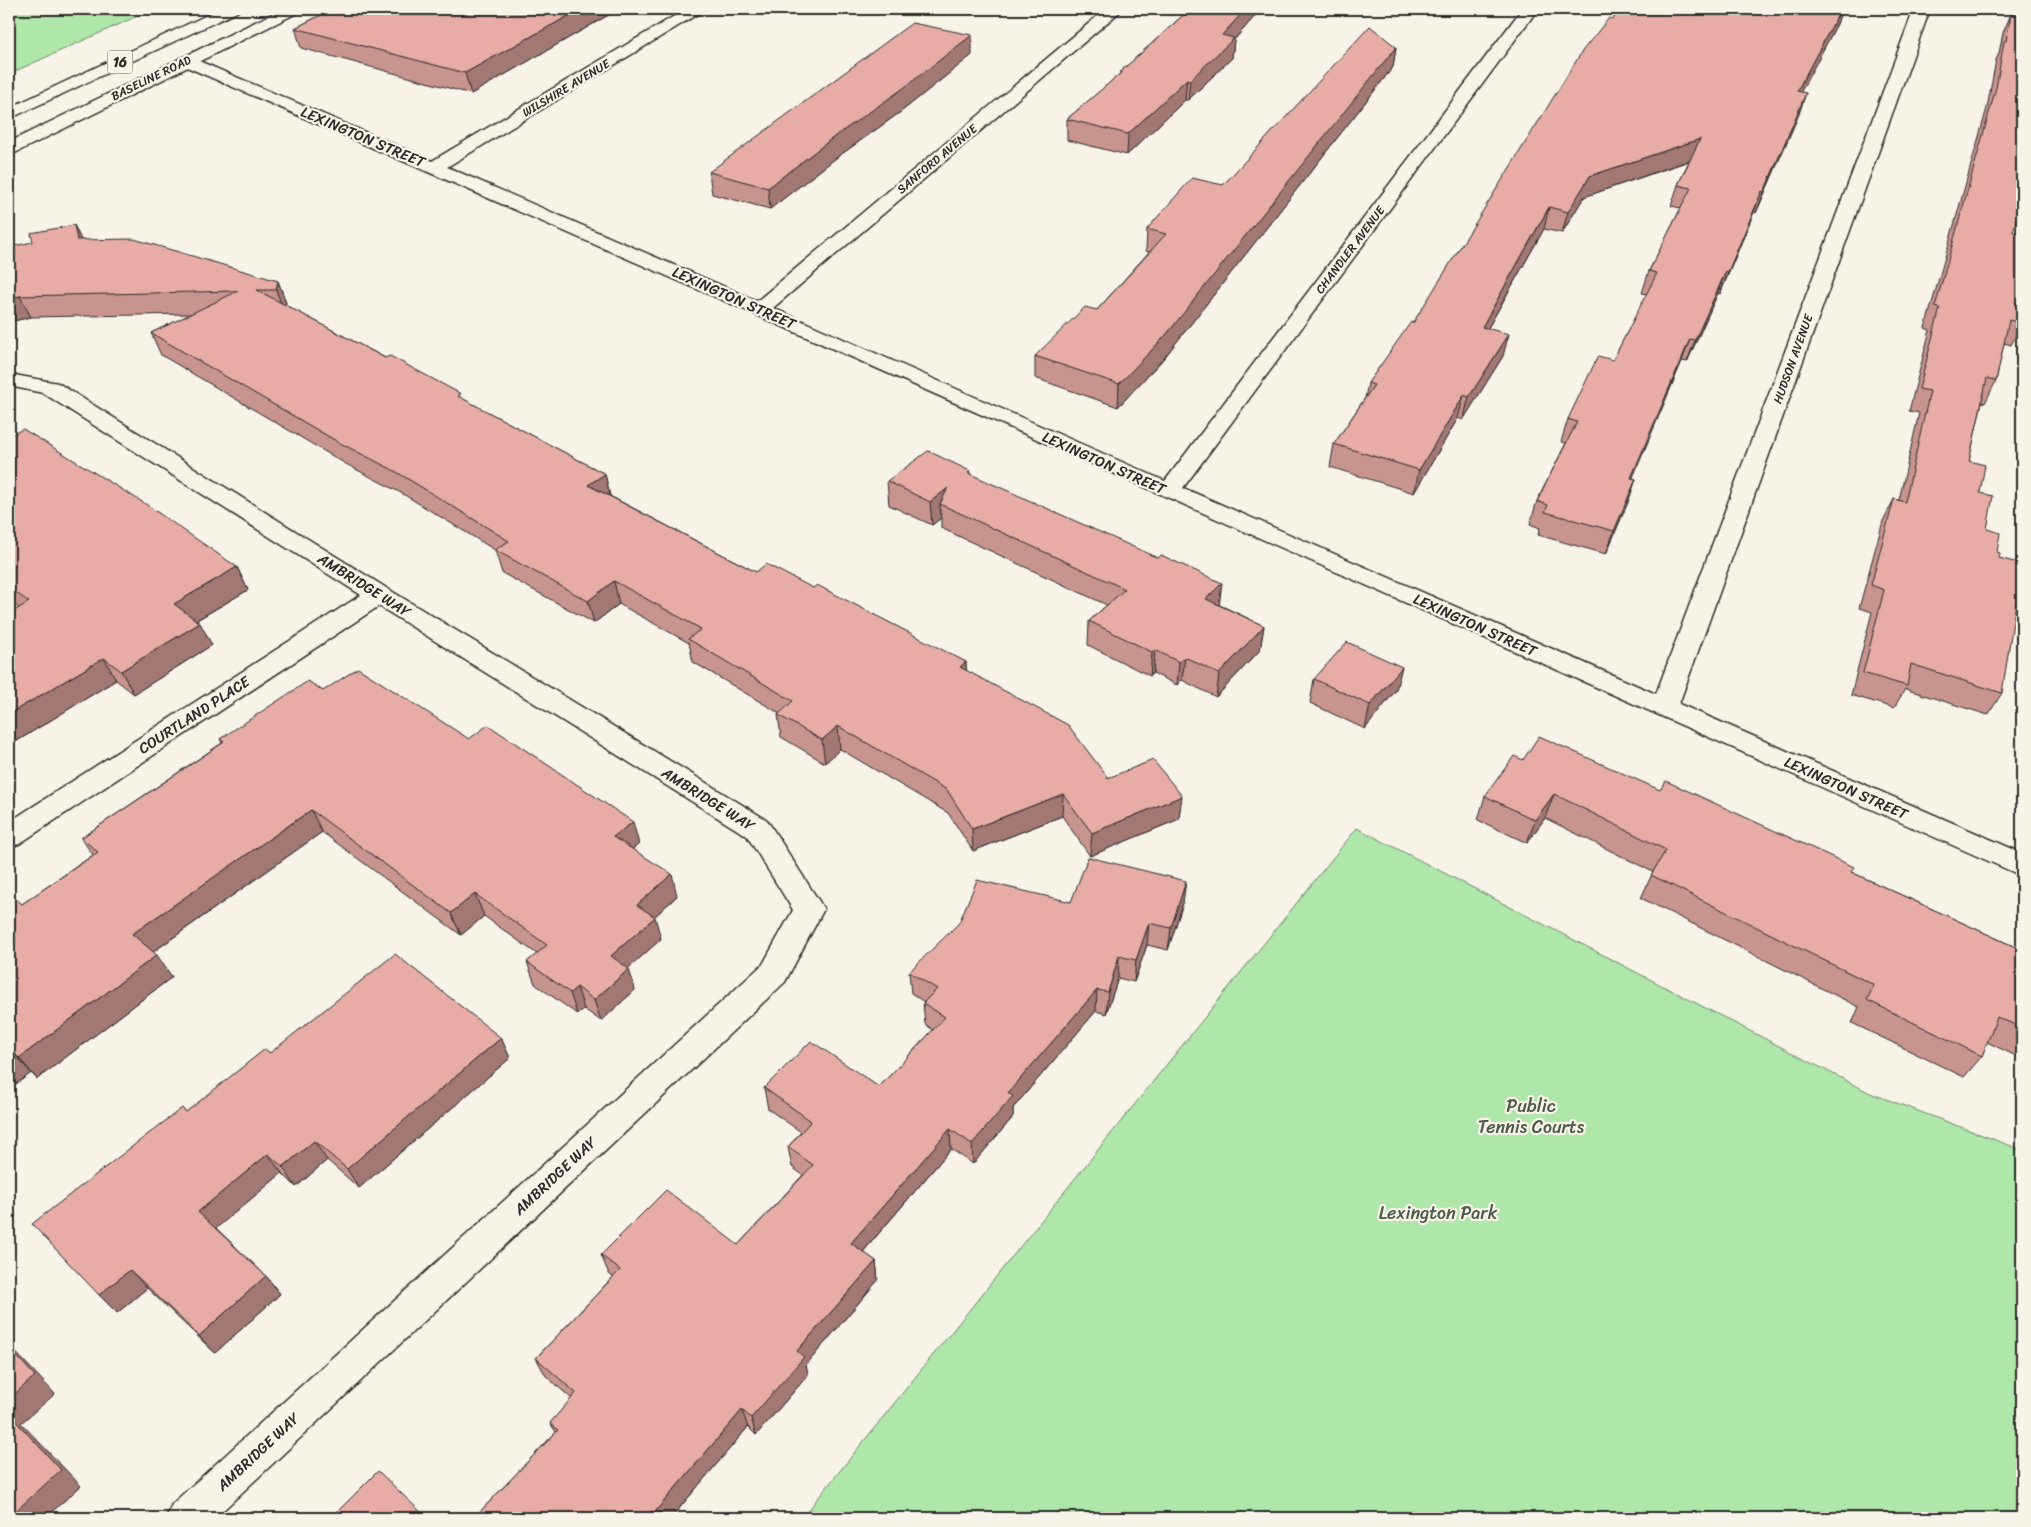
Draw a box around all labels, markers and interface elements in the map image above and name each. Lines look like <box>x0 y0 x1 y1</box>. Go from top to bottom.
street label: BASELINE ROAD <box>107 49 195 107</box>
road number: 16 <box>108 51 132 74</box>
street label: WILSHIRE AVENUE <box>518 52 615 123</box>
street label: LEXINGTON STREET <box>297 99 431 176</box>
street label: SANFORD AVENUE <box>892 118 983 200</box>
street label: CHANDLER AVENUE <box>1309 200 1391 299</box>
street label: LEXINGTON STREET <box>668 259 802 338</box>
street label: HUDSON AVENUE <box>1767 310 1820 407</box>
street label: LEXINGTON STREET <box>1038 424 1172 503</box>
street label: AMBRIDGE WAY <box>311 545 417 625</box>
street label: LEXINGTON STREET <box>1409 586 1543 665</box>
street label: COURTLAND PLACE <box>133 668 256 761</box>
street label: LEXINGTON STREET <box>1780 749 1914 828</box>
street label: AMBRIDGE WAY <box>655 759 761 839</box>
park label: Public Tennis Courts <box>1478 1090 1585 1143</box>
street label: AMBRIDGE WAY <box>507 1129 604 1222</box>
park label: Lexington Park <box>1379 1197 1498 1229</box>
street label: AMBRIDGE WAY <box>210 1405 307 1498</box>

